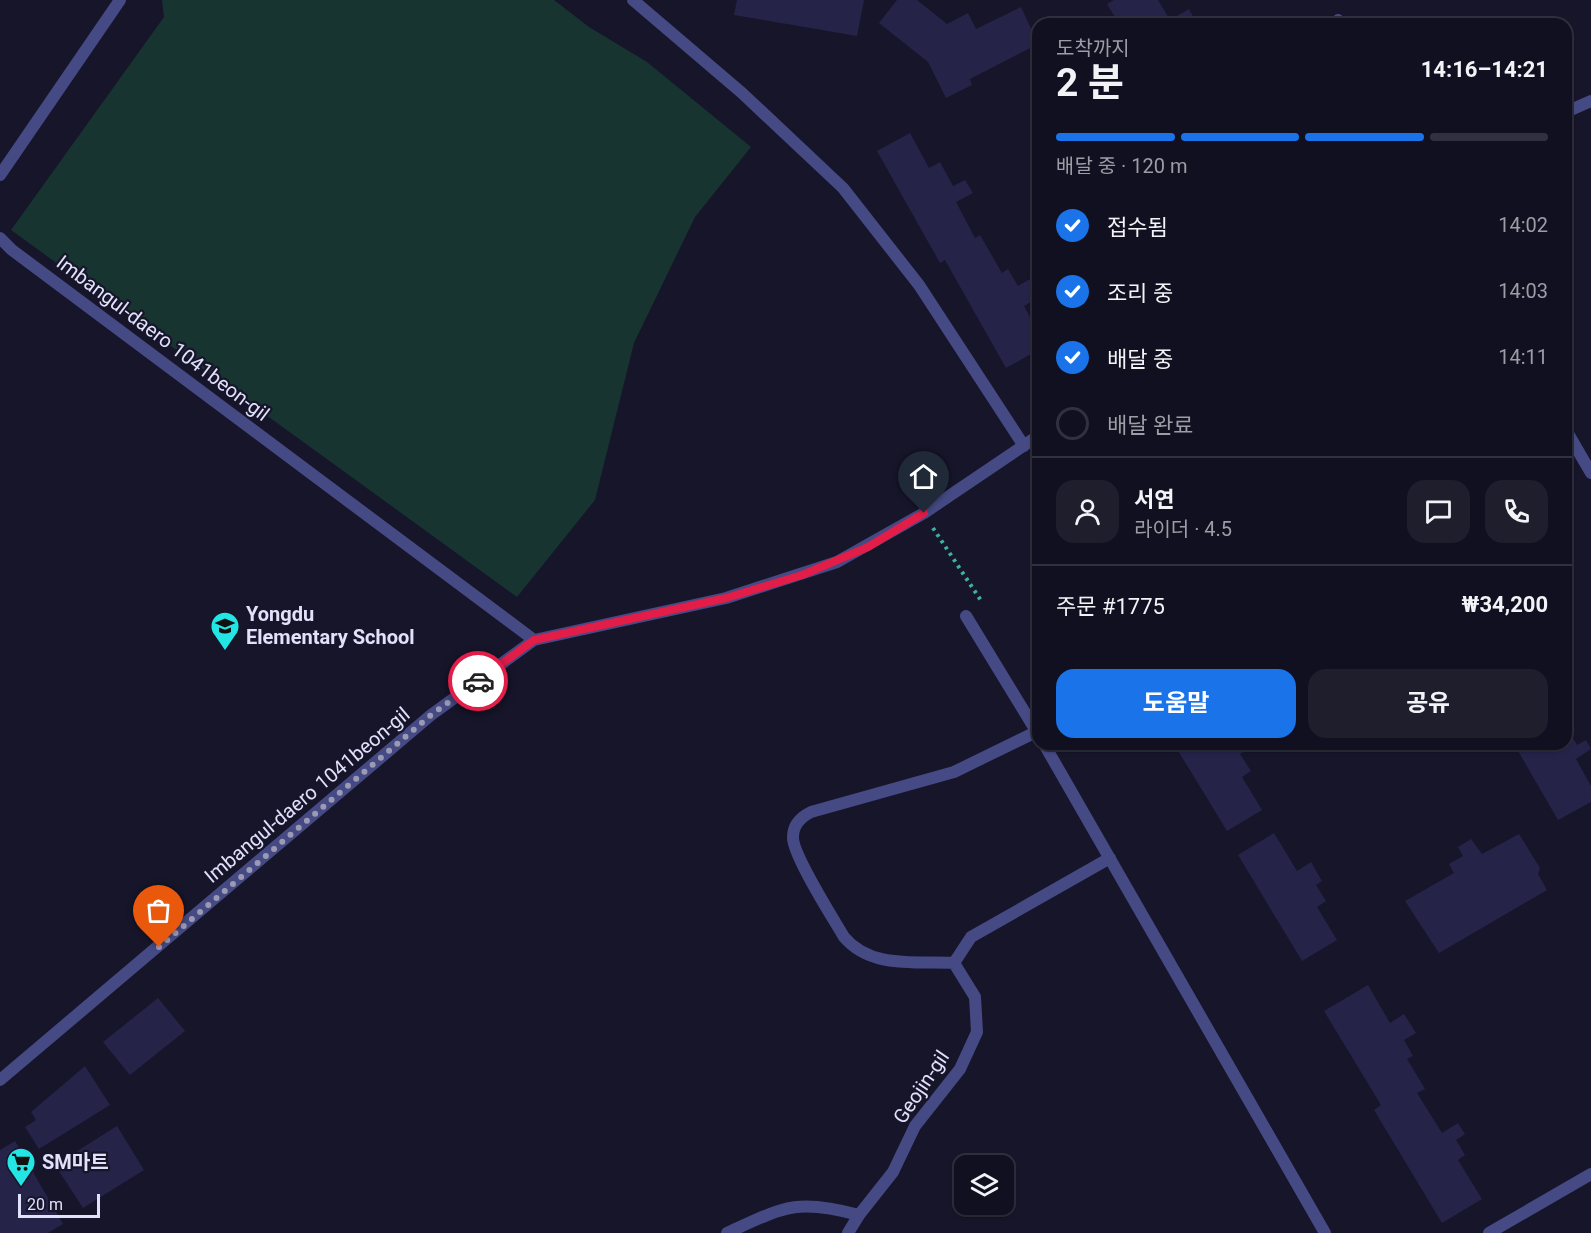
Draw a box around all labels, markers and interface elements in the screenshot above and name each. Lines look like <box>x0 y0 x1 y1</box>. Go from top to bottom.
text: 도착까지 <box>1056 36 1130 60</box>
text: 14:16–14:21 <box>1421 57 1548 82</box>
text: 2 분 <box>1056 60 1124 106</box>
text: 배달 중 · 120 m <box>1056 154 1188 178</box>
icon: check <box>1056 209 1089 242</box>
text: 14:02 <box>1498 213 1548 237</box>
text: 접수됨 <box>1107 215 1168 240</box>
street label: Imbangul-daero 1041beon-gil <box>52 250 274 426</box>
icon: check <box>1056 275 1089 308</box>
text: 14:03 <box>1498 279 1548 303</box>
text: 조리 중 <box>1107 281 1173 306</box>
icon: check <box>1056 341 1089 374</box>
text: 14:11 <box>1498 345 1548 369</box>
text: 배달 중 <box>1107 347 1173 372</box>
text: 배달 완료 <box>1107 413 1193 438</box>
pin <box>898 451 949 513</box>
icon: home <box>907 460 940 493</box>
button: person <box>1056 480 1119 543</box>
button: chat <box>1407 480 1470 543</box>
button: phone <box>1485 480 1548 543</box>
text: 서연 <box>1134 487 1174 512</box>
text: 라이더 · 4.5 <box>1134 517 1232 541</box>
text: ₩34,200 <box>1462 592 1548 617</box>
text: 주문 #1775 <box>1056 594 1165 619</box>
place label: Yongdu Elementary School <box>246 602 415 649</box>
school or university icon: Yongdu Elementary School <box>209 610 241 652</box>
courier <box>448 651 508 711</box>
icon: car <box>462 665 495 698</box>
button: 도움말 <box>1056 669 1296 738</box>
button: 공유 <box>1308 669 1548 738</box>
street label: Imbangul-daero 1041beon-gil <box>200 702 414 888</box>
pin <box>133 885 184 947</box>
icon: bag <box>142 894 175 927</box>
street label: Geojin-gil <box>888 1046 954 1128</box>
supermarket icon: SM마트 <box>5 1146 37 1188</box>
place label: SM마트 <box>42 1150 109 1174</box>
map controls <box>954 1155 1014 1215</box>
button: layers <box>954 1155 1014 1215</box>
scale bar <box>18 1191 100 1218</box>
text: 20 m <box>27 1195 63 1214</box>

